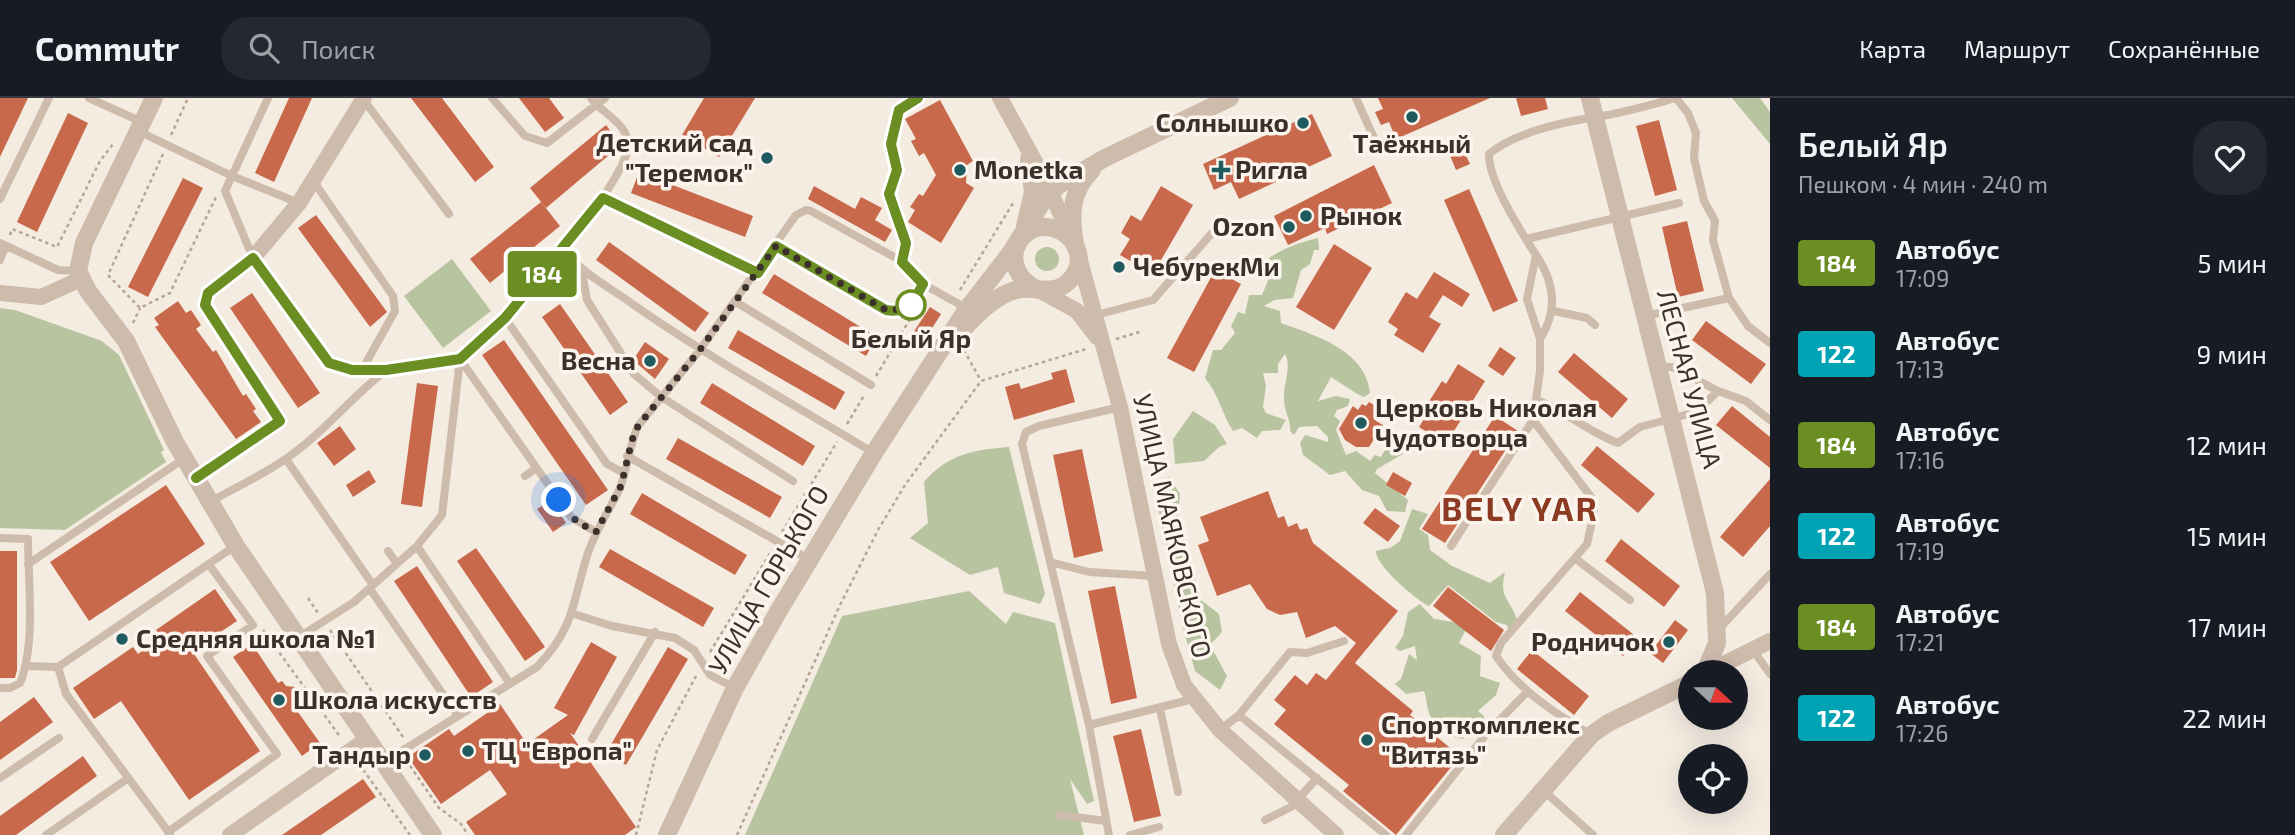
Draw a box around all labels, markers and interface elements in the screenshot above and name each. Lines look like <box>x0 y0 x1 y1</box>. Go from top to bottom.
search box <box>221 17 711 80</box>
text: Commutr <box>35 28 179 68</box>
icon: search <box>245 29 283 67</box>
text: Поиск <box>301 33 375 64</box>
text: Карта <box>1859 34 1926 63</box>
text: Маршрут <box>1964 34 2070 63</box>
text: Сохранённые <box>2108 34 2260 63</box>
place label: Солнышко <box>1155 106 1289 137</box>
marker: Таёжный <box>1404 109 1420 125</box>
marker: Солнышко <box>1295 115 1311 131</box>
button: heart <box>2193 121 2267 195</box>
text: Белый Яр <box>1798 124 1948 164</box>
place label: Детский сад "Теремок" <box>596 126 753 187</box>
place label: Таёжный <box>1353 127 1471 158</box>
marker: Детский сад "Теремок" <box>759 150 775 166</box>
place label: Monetka <box>974 153 1083 184</box>
place label: Ригла <box>1235 153 1308 184</box>
marker: Monetka <box>952 162 968 178</box>
marker: Ригла <box>1213 162 1229 178</box>
text: Пешком · 4 мин · 240 m <box>1798 170 2048 198</box>
place label: Рынок <box>1320 199 1403 230</box>
marker: Рынок <box>1298 208 1314 224</box>
place label: Ozon <box>1213 210 1275 241</box>
marker: Ozon <box>1281 219 1297 235</box>
text: Автобус <box>1896 233 1999 264</box>
text: 5 мин <box>2197 247 2267 278</box>
text: 184 <box>1816 248 1857 277</box>
place label: ЧебурекМи <box>1133 250 1280 281</box>
line badge: 184 <box>502 251 582 297</box>
text: 184 <box>522 259 562 288</box>
marker: ЧебурекМи <box>1111 259 1127 275</box>
text: 17:09 <box>1896 264 1949 292</box>
street label: ЛЕСНАЯ УЛИЦА <box>1652 286 1729 471</box>
marker: Белый Яр <box>896 290 926 320</box>
place label: Белый Яр <box>851 322 971 353</box>
text: Автобус <box>1896 324 1999 355</box>
text: 9 мин <box>2196 338 2267 369</box>
text: 122 <box>1817 339 1856 368</box>
place label: Весна <box>561 344 636 375</box>
marker: Весна <box>642 353 658 369</box>
text: 17:13 <box>1896 355 1944 383</box>
street label: УЛИЦА МАЯКОВСКОГО <box>1128 391 1219 661</box>
place label: Церковь Николая Чудотворца <box>1375 391 1597 452</box>
marker: Церковь Николая Чудотворца <box>1353 415 1369 431</box>
text: Автобус <box>1896 415 1999 446</box>
text: 12 мин <box>2186 429 2267 460</box>
text: 184 <box>1816 430 1857 459</box>
text: 17:16 <box>1896 446 1945 474</box>
street label: УЛИЦА ГОРЬКОГО <box>701 479 834 679</box>
your location <box>541 482 576 517</box>
district label: BELY YAR <box>1441 488 1599 528</box>
text: Автобус <box>1896 506 1999 537</box>
text: 15 мин <box>2187 520 2267 551</box>
text: 122 <box>1817 521 1856 550</box>
text: 17:19 <box>1896 537 1945 565</box>
text: Автобус <box>1896 597 1999 628</box>
text: 17 мин <box>2188 611 2267 642</box>
text: 184 <box>1816 612 1857 641</box>
place label: Средняя школа №1 <box>136 622 376 653</box>
place label: Родничок <box>1531 625 1655 656</box>
text: 17:21 <box>1896 628 1944 656</box>
marker: Средняя школа №1 <box>114 631 130 647</box>
marker: Родничок <box>1661 634 1677 650</box>
north arrow <box>1678 660 1748 730</box>
map controls <box>1678 660 1748 814</box>
place label: Школа искусств <box>293 683 497 714</box>
text: Автобус <box>1896 688 1999 719</box>
marker: Школа искусств <box>271 692 287 708</box>
text: 22 мин <box>2182 702 2267 733</box>
text: 122 <box>1817 703 1856 732</box>
place label: Спорткомплекс "Витязь" <box>1381 708 1580 769</box>
text: 17:26 <box>1896 719 1948 747</box>
marker: Спорткомплекс "Витязь" <box>1359 732 1375 748</box>
place label: ТЦ "Европа" <box>482 734 632 765</box>
place label: Тандыр <box>312 738 411 769</box>
marker: ТЦ "Европа" <box>460 743 476 759</box>
button: locate <box>1678 744 1748 814</box>
marker: Тандыр <box>417 747 433 763</box>

